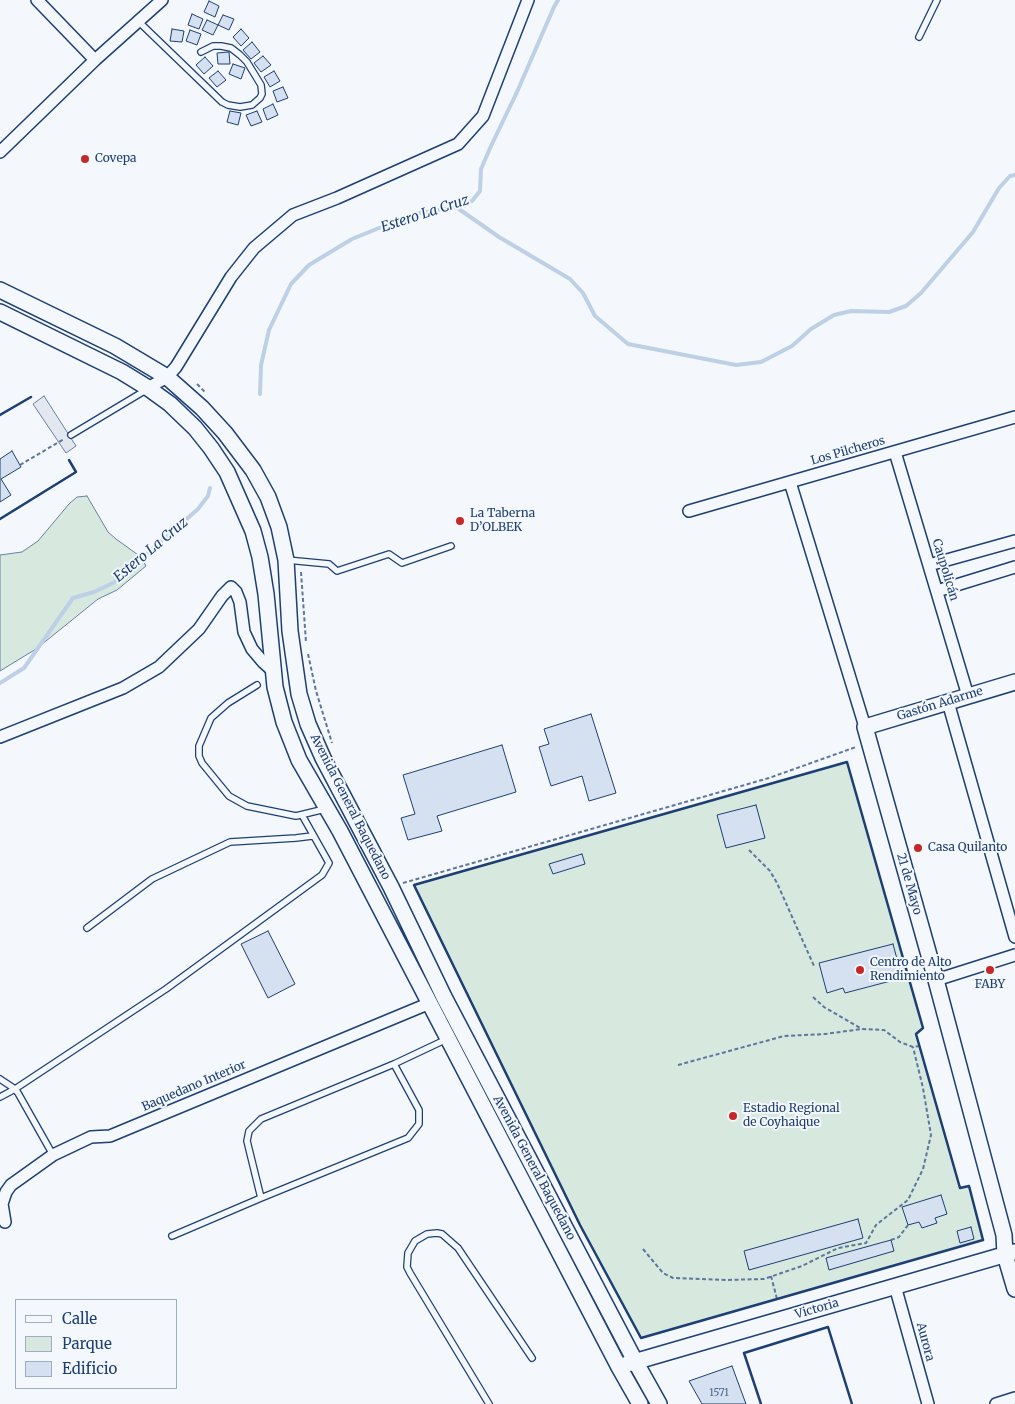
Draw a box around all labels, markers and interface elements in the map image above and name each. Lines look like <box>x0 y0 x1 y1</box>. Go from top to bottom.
place label: Covepa <box>95 152 137 166</box>
marker: Covepa <box>79 153 91 165</box>
water label: Estero La Cruz <box>379 192 471 236</box>
street label: Los Pilcheros <box>809 434 887 468</box>
place label: La Taberna D’OLBEK <box>470 507 535 535</box>
water label: Estero La Cruz <box>110 514 192 586</box>
marker: La Taberna D’OLBEK <box>454 515 466 527</box>
street label: Caupolicán <box>929 537 961 603</box>
street label: Gastón Adarme <box>895 684 985 724</box>
street label: Avenida General Baquedano <box>307 732 393 882</box>
place label: Casa Quilanto <box>928 841 1007 855</box>
marker: Casa Quilanto <box>912 842 924 854</box>
street label: 21 de Mayo <box>893 852 925 916</box>
place label: Centro de Alto Rendimiento <box>870 956 951 984</box>
marker: Centro de Alto Rendimiento <box>854 964 866 976</box>
marker: FABY <box>984 964 996 976</box>
place label: FABY <box>975 978 1005 992</box>
street label: Baquedano Interior <box>140 1058 248 1114</box>
street label: Avenida General Baquedano <box>490 1093 578 1243</box>
place label: Estadio Regional de Coyhaique <box>743 1102 840 1130</box>
marker: Estadio Regional de Coyhaique <box>727 1110 739 1122</box>
street label: Victoria <box>793 1296 841 1322</box>
legend <box>15 1299 178 1389</box>
text: Calle <box>62 1309 97 1328</box>
street label: Aurora <box>913 1321 937 1363</box>
text: Parque <box>62 1334 112 1353</box>
text: Edificio <box>62 1359 117 1378</box>
house number: 1571 <box>709 1387 729 1399</box>

